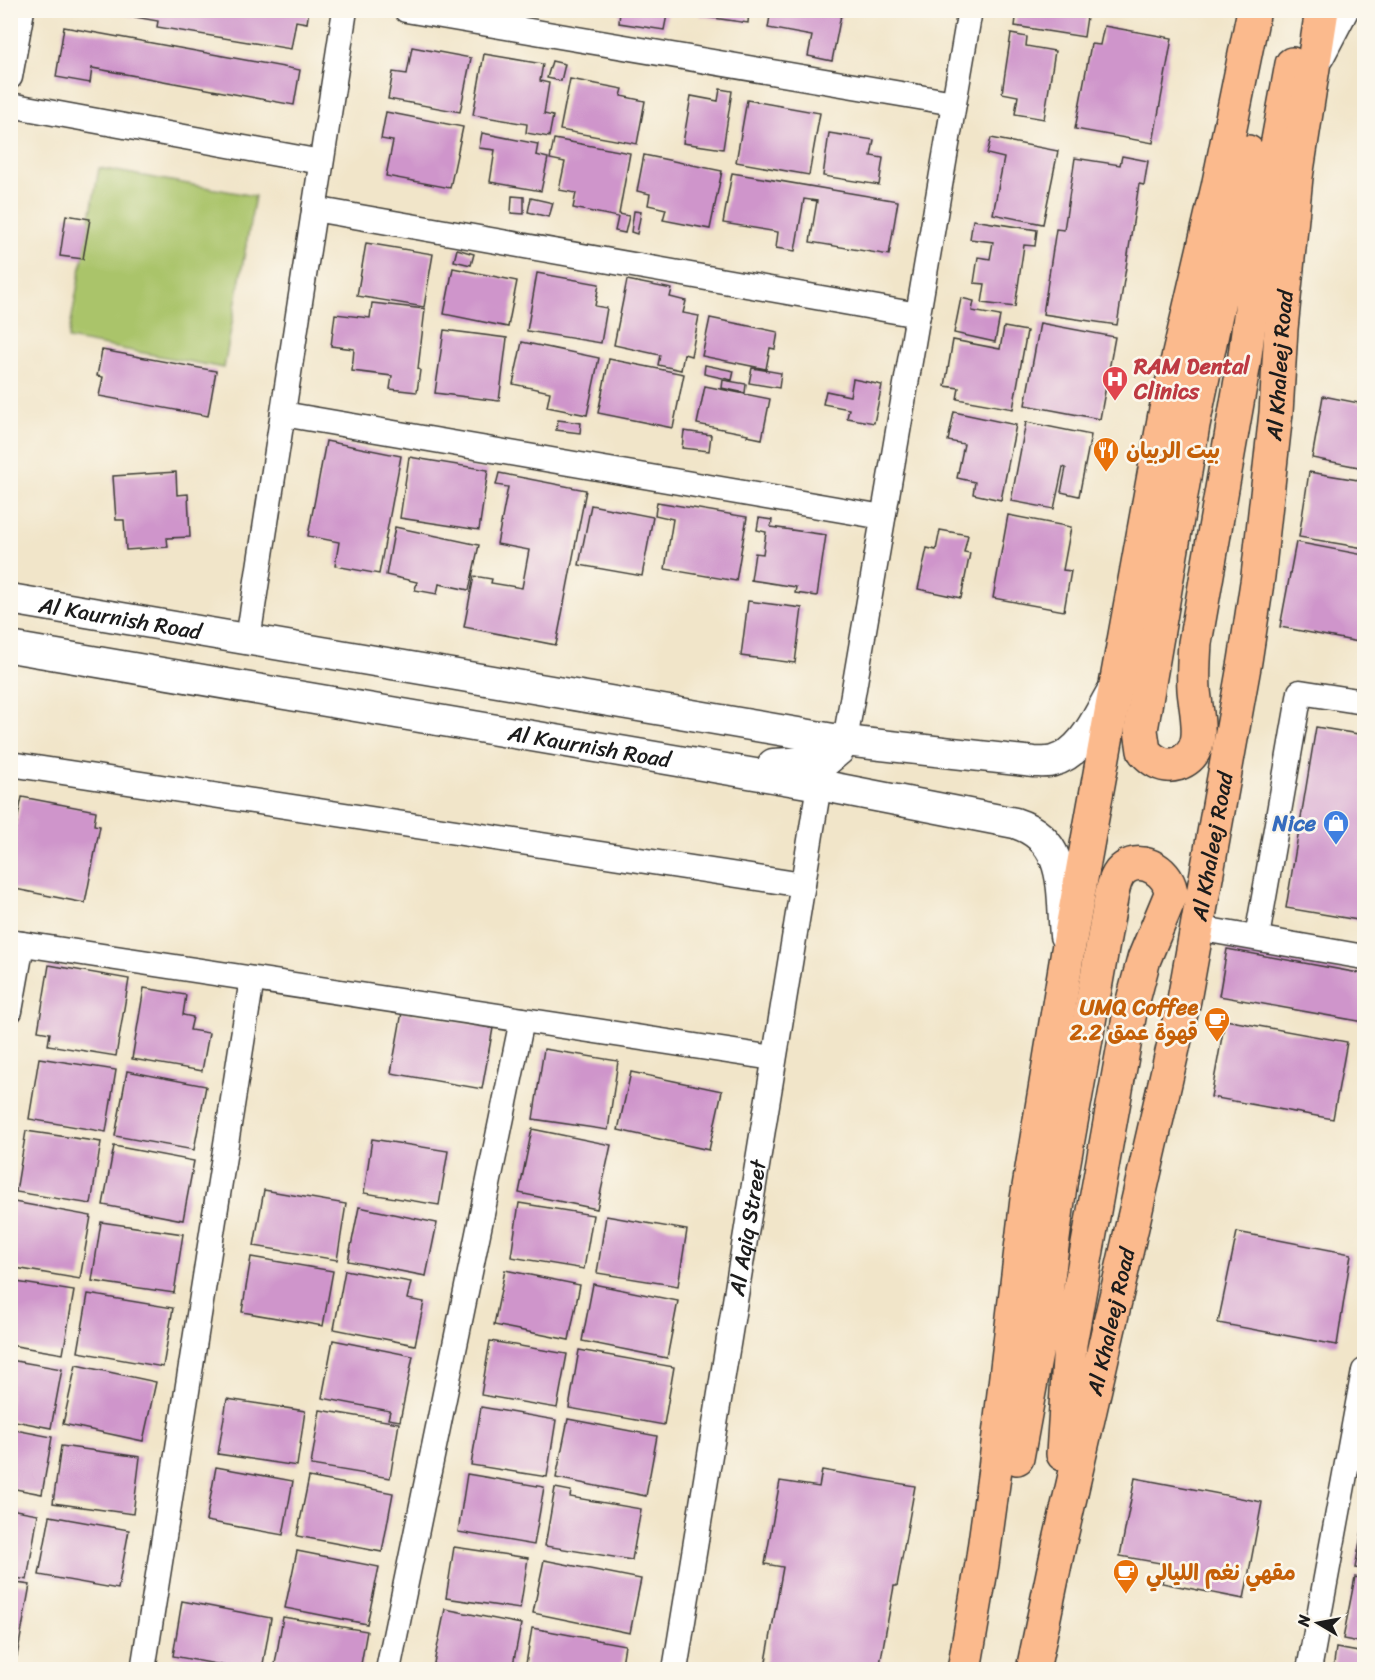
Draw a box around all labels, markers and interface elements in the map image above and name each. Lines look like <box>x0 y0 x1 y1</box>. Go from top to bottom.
street label: Al Khaleej Road <box>1253 287 1304 444</box>
place label: RAM Dental Clinics <box>1133 347 1250 411</box>
hospital icon: RAM Dental Clinics <box>1100 364 1130 402</box>
place label: بيت الربيان <box>1126 431 1220 470</box>
restaurant icon: بيت الربيان <box>1091 435 1121 473</box>
street label: Al Kaurnish Road <box>35 585 206 651</box>
street label: Al Kaurnish Road <box>504 713 675 779</box>
street label: Al Khaleej Road <box>1179 767 1244 925</box>
place label: Nice <box>1271 804 1317 843</box>
shop icon: Nice <box>1321 808 1351 846</box>
place label: UMQ Coffee 2.2 قهوة عمق <box>1069 988 1198 1052</box>
cafe icon: UMQ Coffee 2.2 قهوة عمق <box>1202 1005 1232 1043</box>
street label: Al Aqiq Street <box>717 1156 777 1300</box>
street label: Al Khaleej Road <box>1074 1242 1146 1400</box>
place label: مقهي نغم الليالي <box>1146 1553 1296 1592</box>
cafe icon: مقهي نغم الليالي <box>1111 1557 1141 1595</box>
north arrow <box>1288 1593 1348 1653</box>
text: N <box>1288 1612 1319 1629</box>

